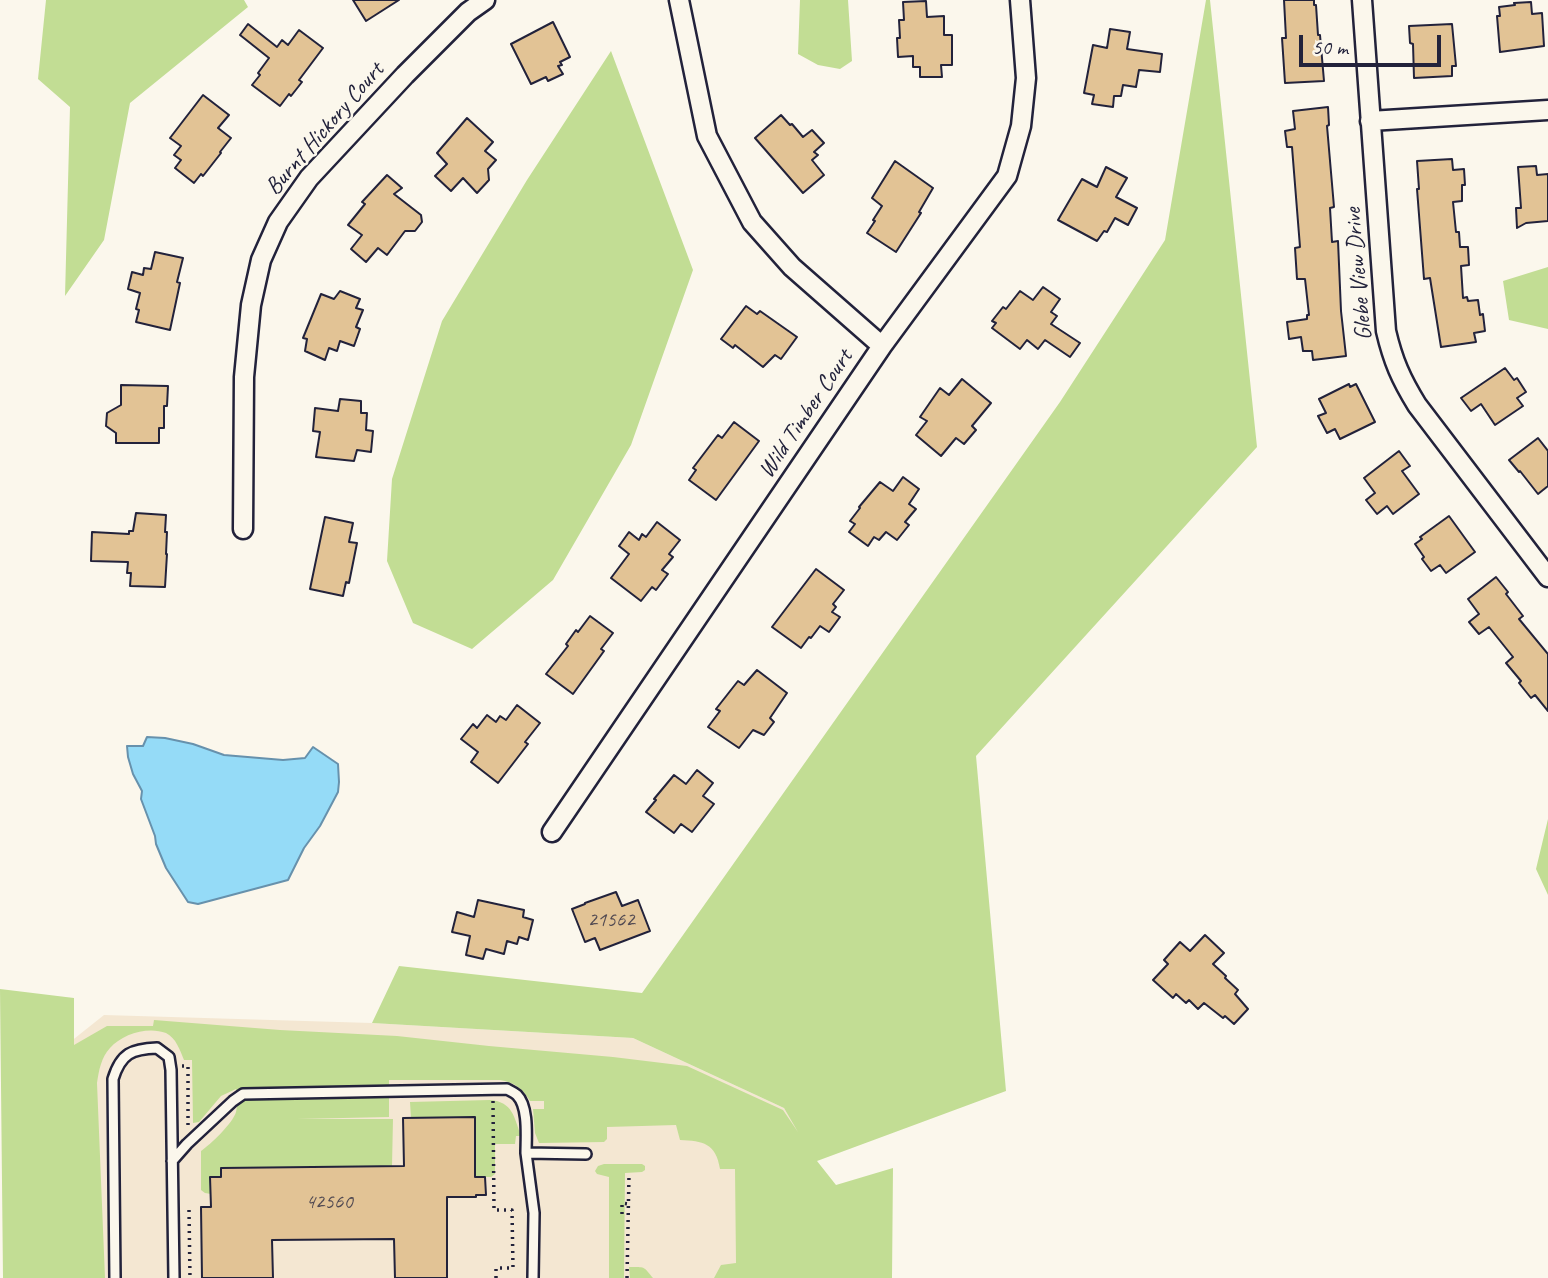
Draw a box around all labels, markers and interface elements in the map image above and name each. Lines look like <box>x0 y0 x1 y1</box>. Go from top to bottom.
scale bar <box>1303 21 1445 65</box>
text: 50 m <box>1312 34 1348 60</box>
street label: Burnt Hickory Court <box>260 57 390 201</box>
street label: Glebe View Drive <box>1339 206 1379 342</box>
street label: Wild Timber Court <box>752 344 860 484</box>
house number: 21562 <box>587 907 635 933</box>
house number: 42560 <box>305 1189 353 1215</box>

